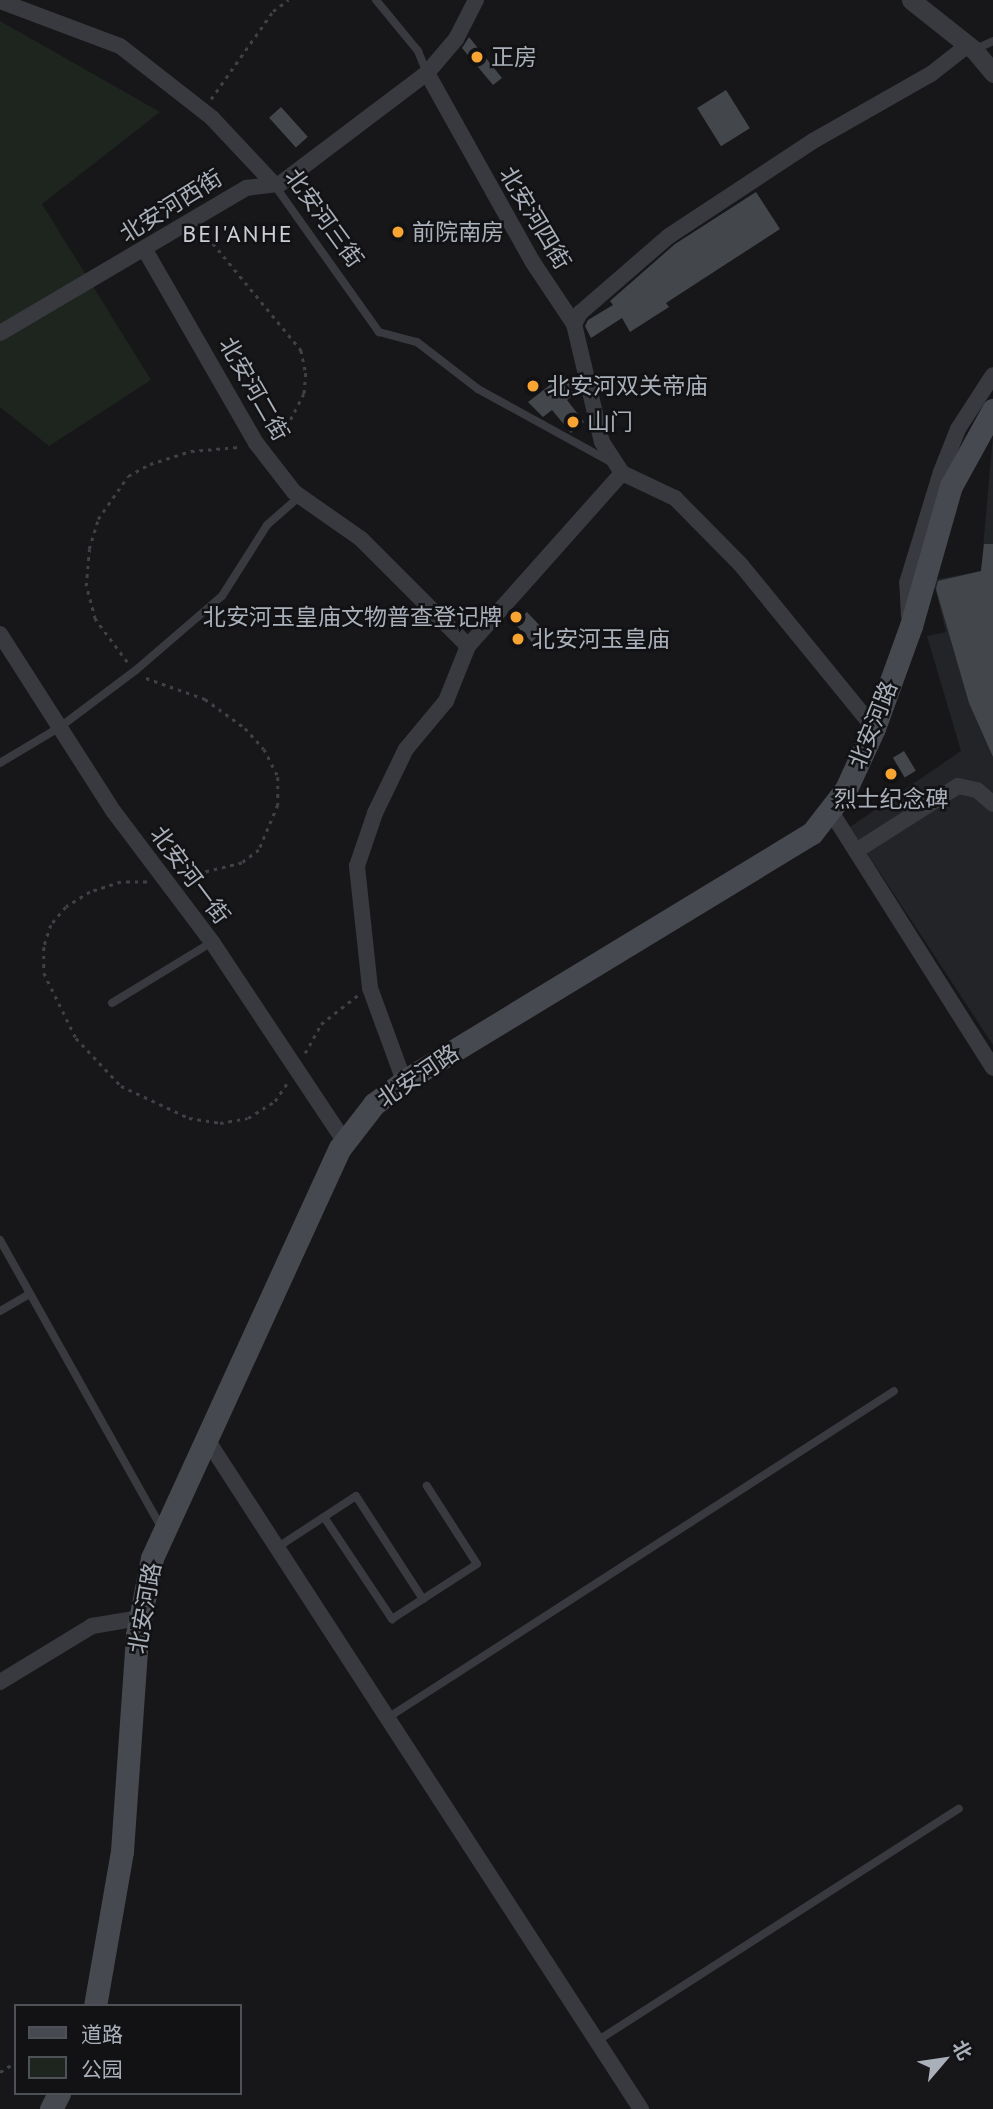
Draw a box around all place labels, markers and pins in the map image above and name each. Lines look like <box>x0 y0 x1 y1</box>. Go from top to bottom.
place label: 正房 <box>491 43 537 71</box>
marker: 正房 <box>469 49 485 65</box>
place label: 前院南房 <box>412 218 504 246</box>
marker: 前院南房 <box>390 224 406 240</box>
place label: 北安河双关帝庙 <box>547 372 708 400</box>
marker: 北安河双关帝庙 <box>525 378 541 394</box>
place label: 山门 <box>587 408 633 436</box>
marker: 山门 <box>565 414 581 430</box>
place label: 北安河玉皇庙文物普查登记牌 <box>203 603 502 631</box>
marker: 北安河玉皇庙文物普查登记牌 <box>508 609 524 625</box>
place label: 北安河玉皇庙 <box>532 625 670 653</box>
marker: 北安河玉皇庙 <box>510 631 526 647</box>
marker: 烈士纪念碑 <box>883 766 899 782</box>
place label: 烈士纪念碑 <box>834 785 948 813</box>

